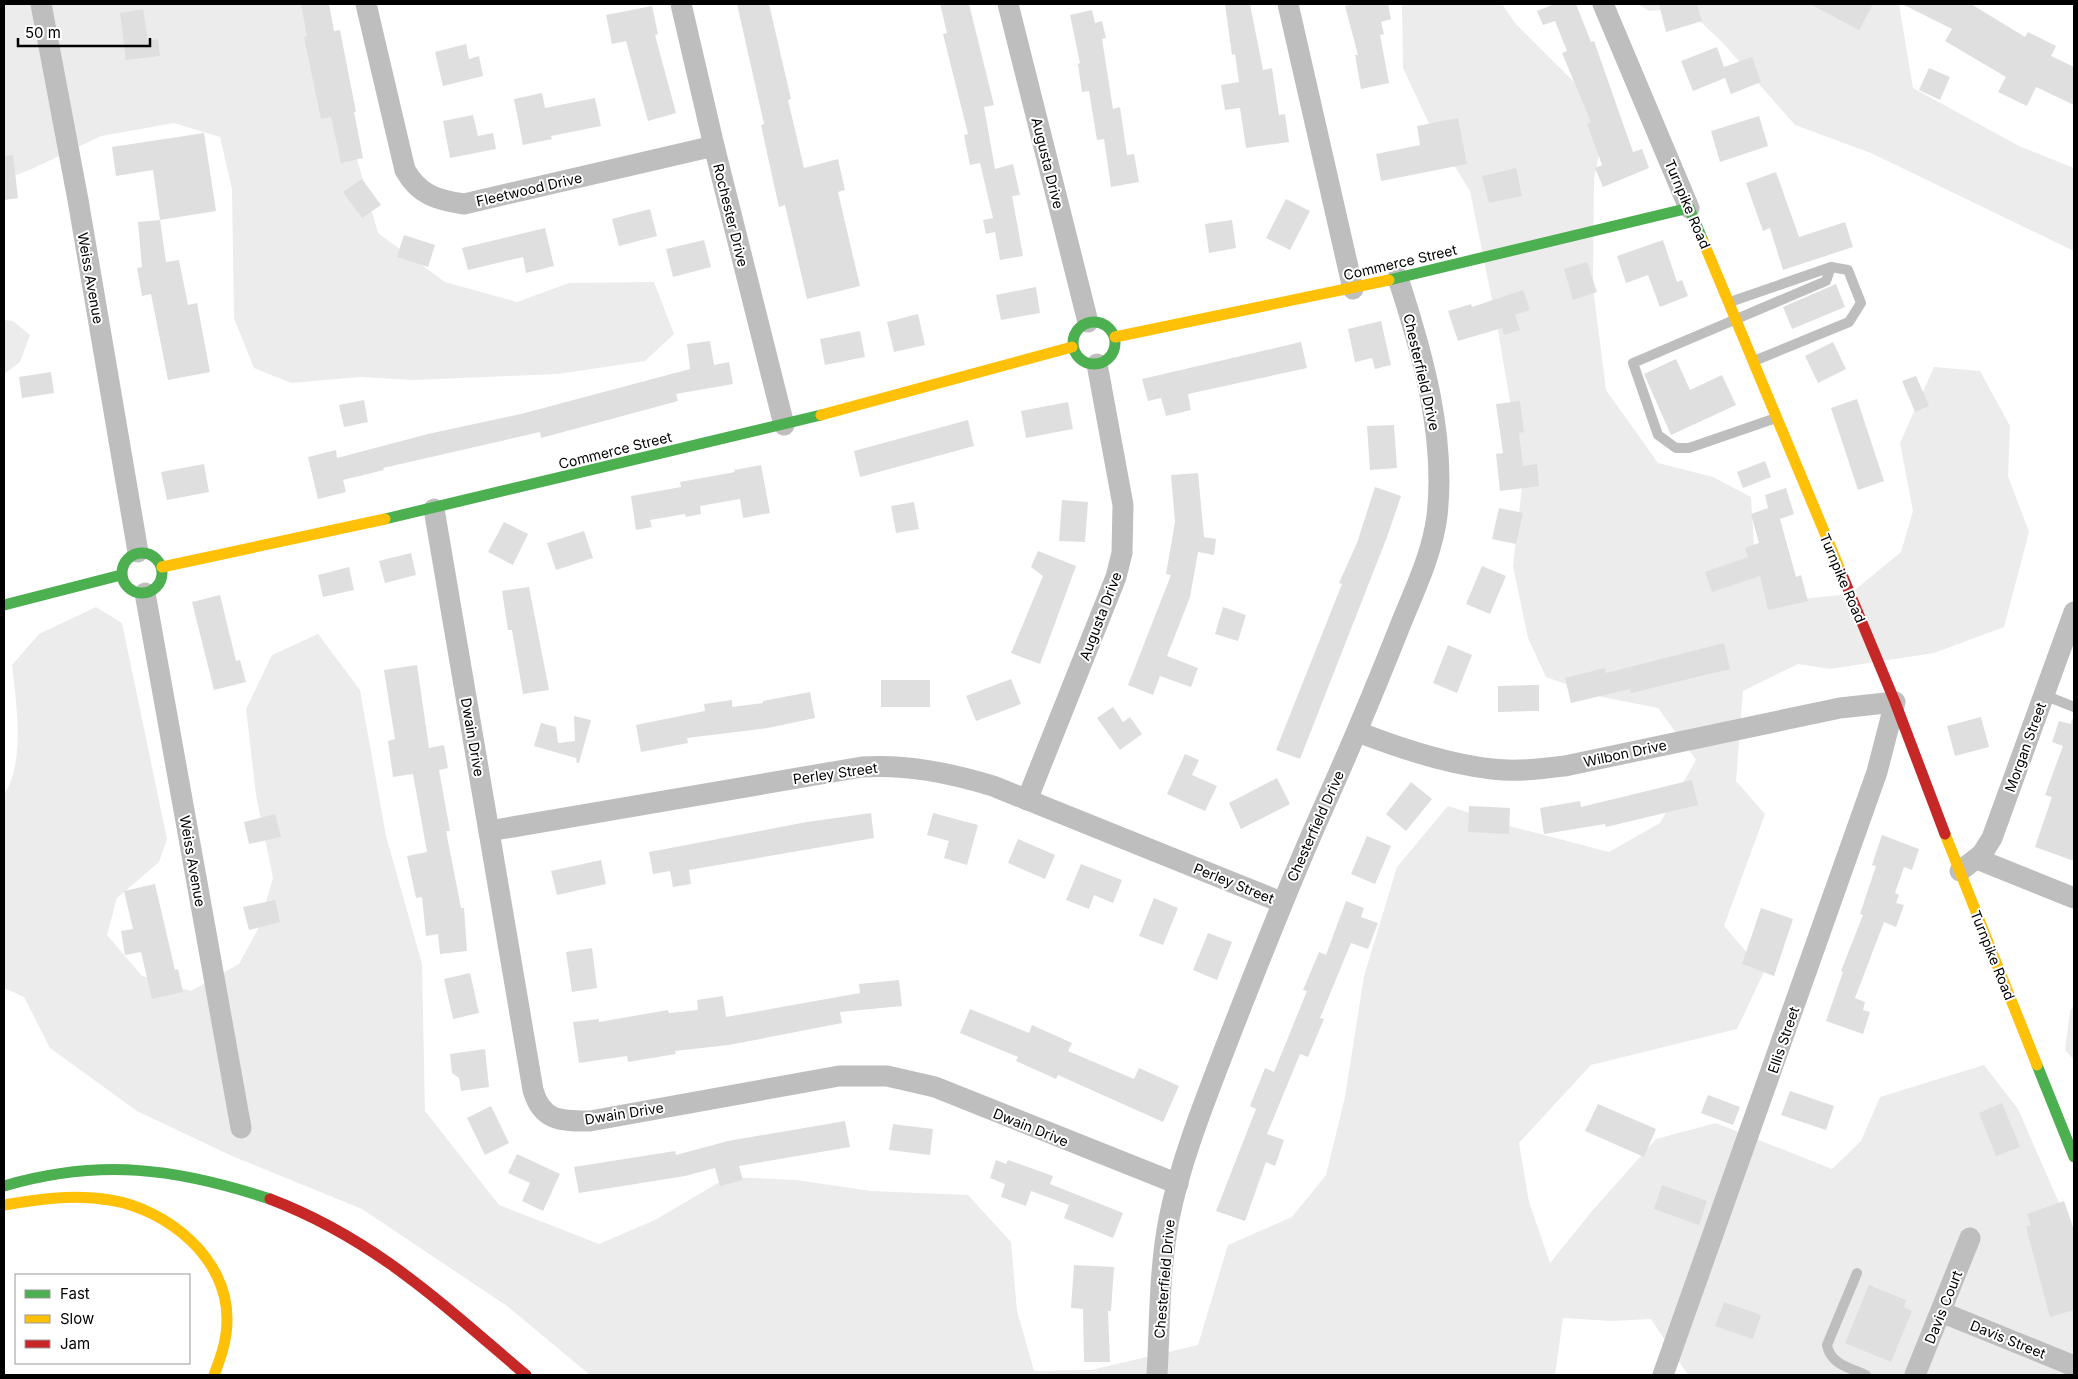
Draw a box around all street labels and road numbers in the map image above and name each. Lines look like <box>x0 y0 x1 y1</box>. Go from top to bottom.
street label: Augusta Drive <box>1028 116 1068 210</box>
street label: Turnpike Road <box>1662 157 1714 251</box>
street label: Rochester Drive <box>710 162 752 268</box>
street label: Fleetwood Drive <box>474 169 584 209</box>
street label: Weiss Avenue <box>75 231 107 325</box>
street label: Commerce Street <box>1342 241 1459 283</box>
street label: Chesterfield Drive <box>1400 312 1444 432</box>
street label: Commerce Street <box>557 428 674 472</box>
street label: Turnpike Road <box>1817 531 1869 625</box>
street label: Augusta Drive <box>1075 569 1125 663</box>
street label: Dwain Drive <box>458 696 488 778</box>
street label: Morgan Street <box>2001 699 2049 794</box>
street label: Wilbon Drive <box>1582 736 1668 770</box>
street label: Perley Street <box>792 759 879 787</box>
street label: Chesterfield Drive <box>1283 768 1347 884</box>
street label: Weiss Avenue <box>177 814 209 908</box>
street label: Perley Street <box>1191 859 1277 907</box>
street label: Turnpike Road <box>1967 908 2019 1002</box>
street label: Ellis Street <box>1764 1004 1802 1076</box>
street label: Dwain Drive <box>583 1098 665 1128</box>
street label: Dwain Drive <box>991 1104 1071 1150</box>
street label: Chesterfield Drive <box>1150 1219 1178 1339</box>
street label: Davis Court <box>1921 1268 1966 1346</box>
street label: Davis Street <box>1968 1316 2049 1362</box>

